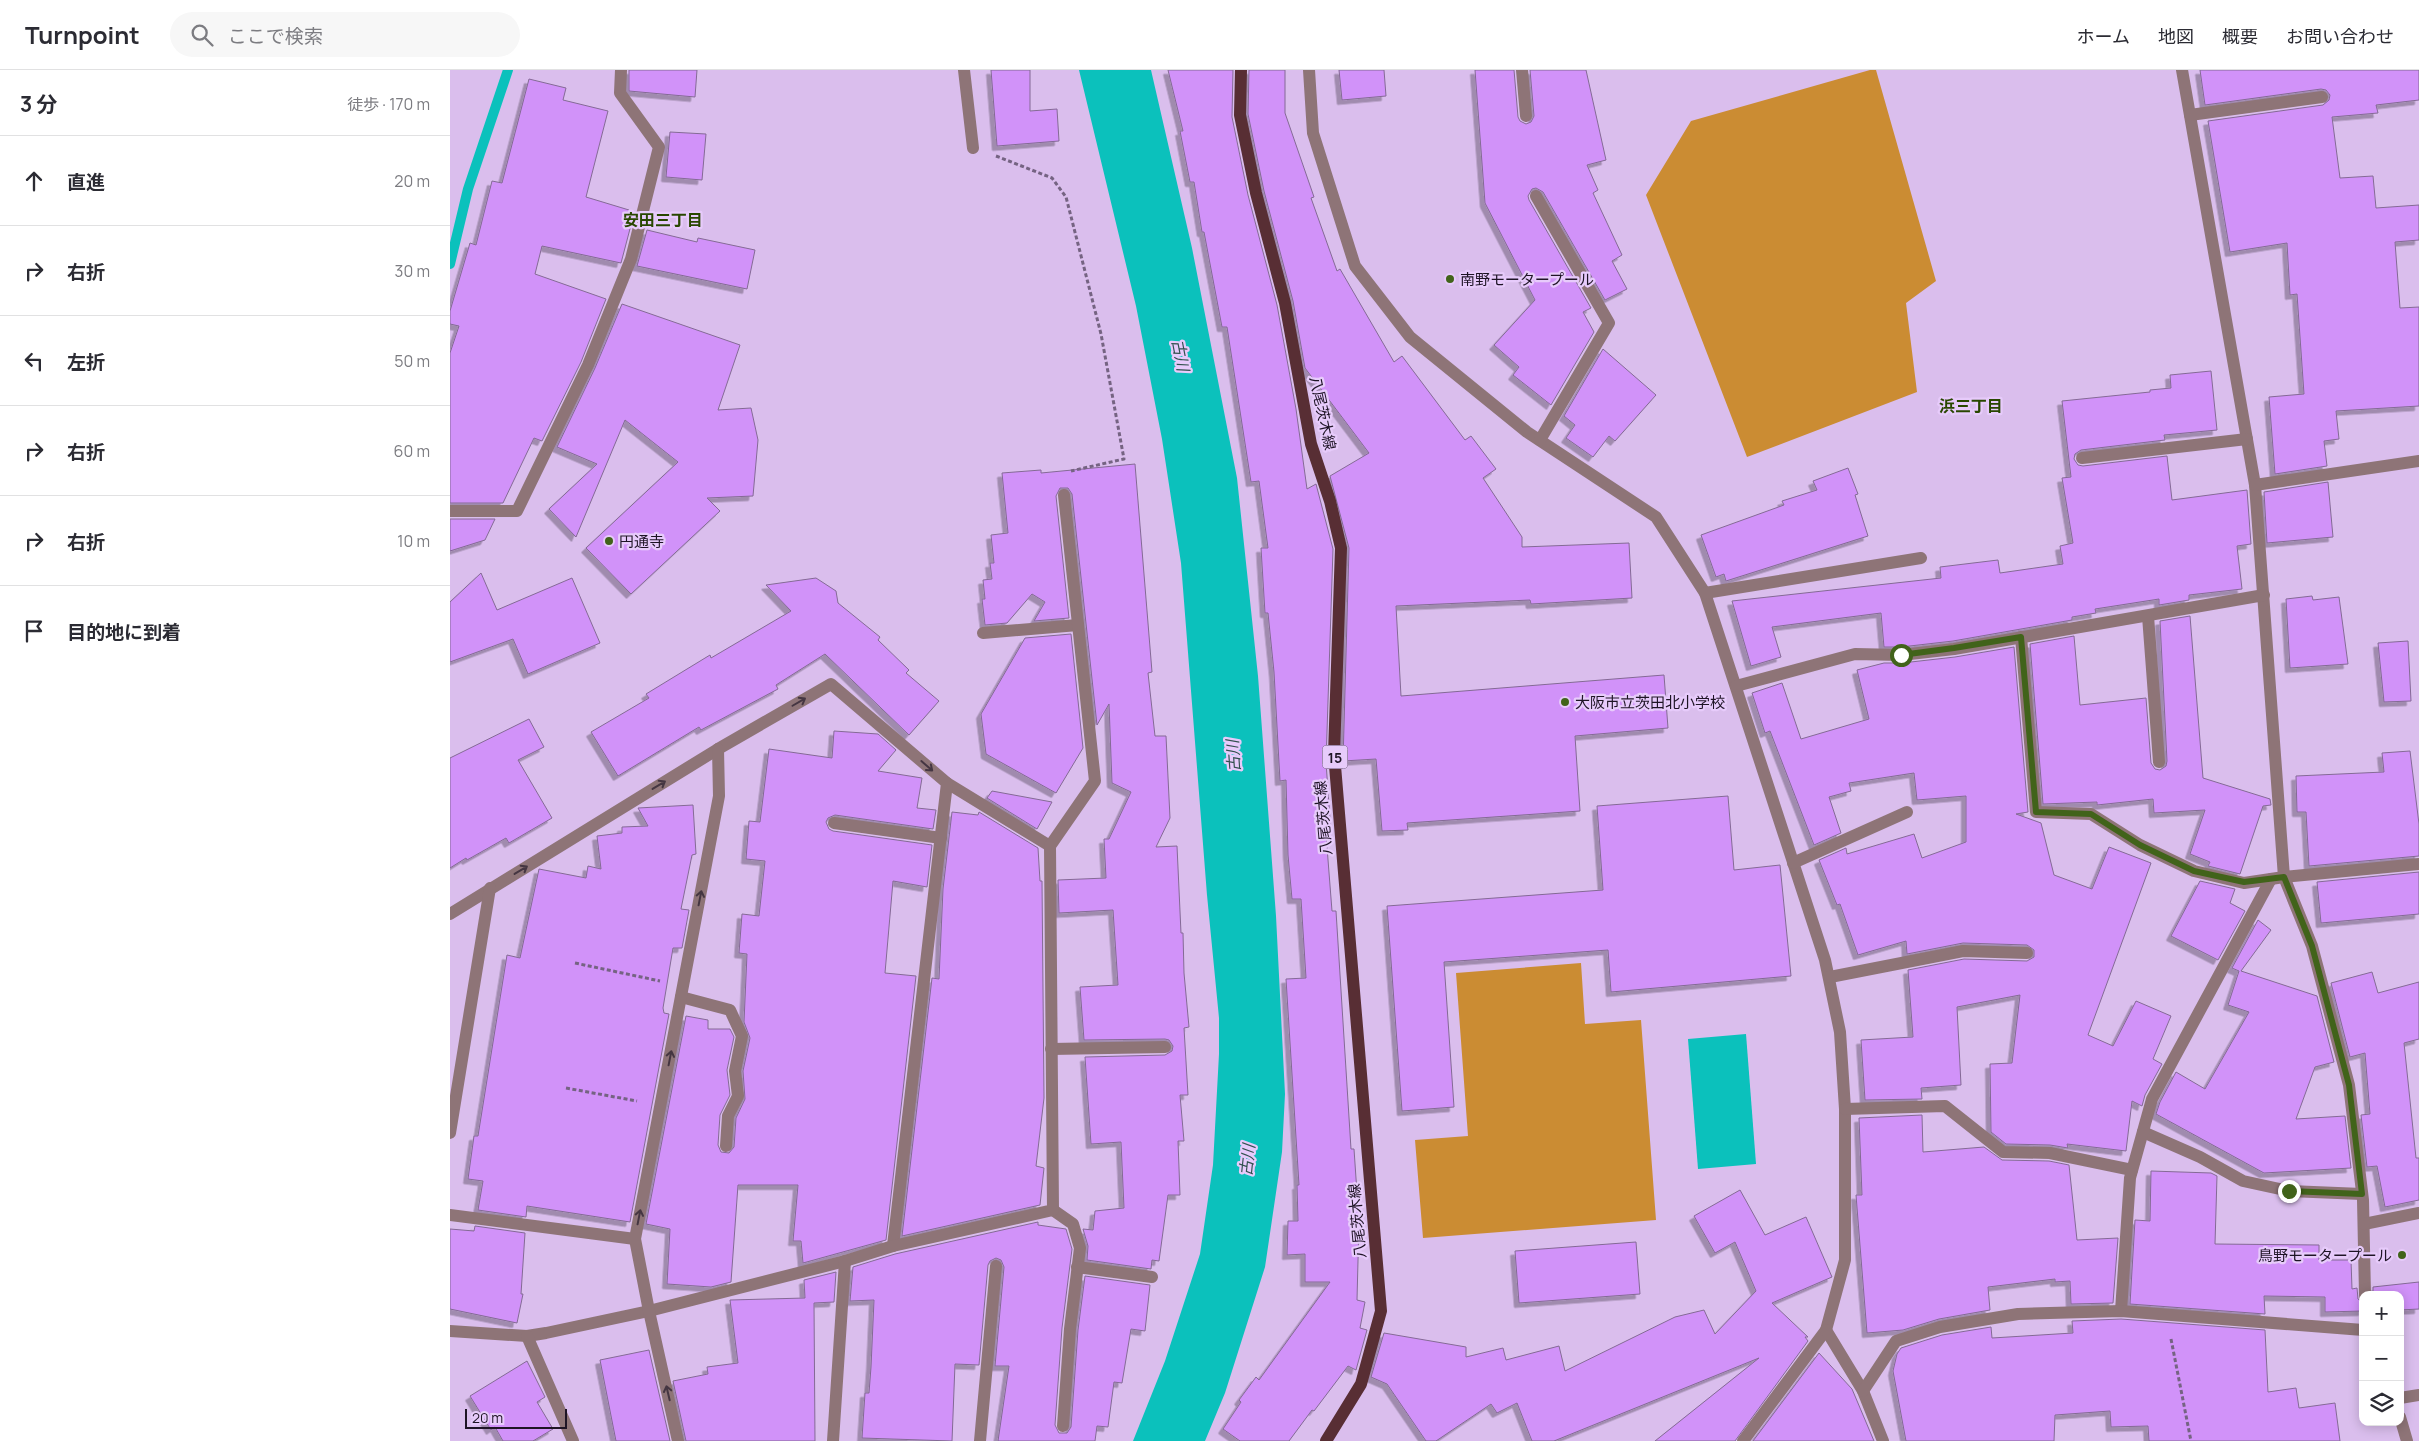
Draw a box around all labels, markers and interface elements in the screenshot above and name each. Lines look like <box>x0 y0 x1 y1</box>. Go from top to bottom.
search box <box>170 12 520 57</box>
text: Turnpoint <box>25 18 140 51</box>
icon: search <box>188 21 216 49</box>
text: ここで検索 <box>228 23 323 49</box>
text: ホーム <box>2077 24 2130 48</box>
text: 地図 <box>2158 24 2194 48</box>
text: 概要 <box>2222 24 2258 48</box>
text: お問い合わせ <box>2286 24 2394 48</box>
text: 3 分 <box>20 90 57 118</box>
text: 徒歩 · 170 m <box>347 93 430 115</box>
icon: ahead <box>20 167 48 195</box>
text: 直進 <box>67 169 105 195</box>
text: 20 m <box>394 170 430 192</box>
district label: 安田三丁目 <box>623 209 703 231</box>
icon: right <box>20 257 48 285</box>
text: 右折 <box>67 259 105 285</box>
text: 30 m <box>395 260 430 282</box>
place label: 南野モータープール <box>1460 269 1594 290</box>
marker: 南野モータープール <box>1444 273 1456 285</box>
water label: 古川 <box>1167 337 1195 375</box>
icon: left <box>20 347 48 375</box>
text: 左折 <box>67 349 105 375</box>
text: 50 m <box>394 350 430 372</box>
street label: 八尾茨木線 <box>1305 374 1341 452</box>
district label: 浜三丁目 <box>1939 395 2003 417</box>
icon: right <box>20 437 48 465</box>
text: 右折 <box>67 439 105 465</box>
text: 60 m <box>394 440 430 462</box>
icon: right <box>20 527 48 555</box>
text: 右折 <box>67 529 105 555</box>
text: 10 m <box>397 530 430 552</box>
place label: 円通寺 <box>619 531 664 552</box>
marker: 円通寺 <box>603 535 615 547</box>
icon: arrive <box>20 617 48 645</box>
text: 目的地に到着 <box>67 619 181 645</box>
route start <box>1890 644 1913 667</box>
place label: 大阪市立茨田北小学校 <box>1575 692 1725 713</box>
marker: 大阪市立茨田北小学校 <box>1559 696 1571 708</box>
one-way arrow <box>792 697 806 707</box>
water label: 古川 <box>1221 737 1245 773</box>
road number: 15 <box>1322 746 1348 769</box>
one-way arrow <box>920 760 933 771</box>
one-way arrow <box>652 779 666 789</box>
street label: 八尾茨木線 <box>1309 780 1337 856</box>
one-way arrow <box>513 864 527 874</box>
one-way arrow <box>696 890 705 906</box>
one-way arrow <box>665 1050 675 1066</box>
water label: 古川 <box>1234 1141 1260 1177</box>
route end <box>2278 1180 2301 1203</box>
street label: 八尾茨木線 <box>1343 1183 1371 1259</box>
one-way arrow <box>635 1210 645 1226</box>
place label: 鳥野モータープール <box>2258 1245 2392 1266</box>
marker: 鳥野モータープール <box>2396 1249 2408 1261</box>
map controls <box>2359 1291 2404 1426</box>
button: + <box>2359 1291 2404 1336</box>
button: − <box>2359 1336 2404 1381</box>
button: layers <box>2359 1381 2404 1426</box>
one-way arrow <box>663 1386 672 1402</box>
scale bar <box>465 1406 568 1429</box>
text: 20 m <box>472 1408 503 1427</box>

